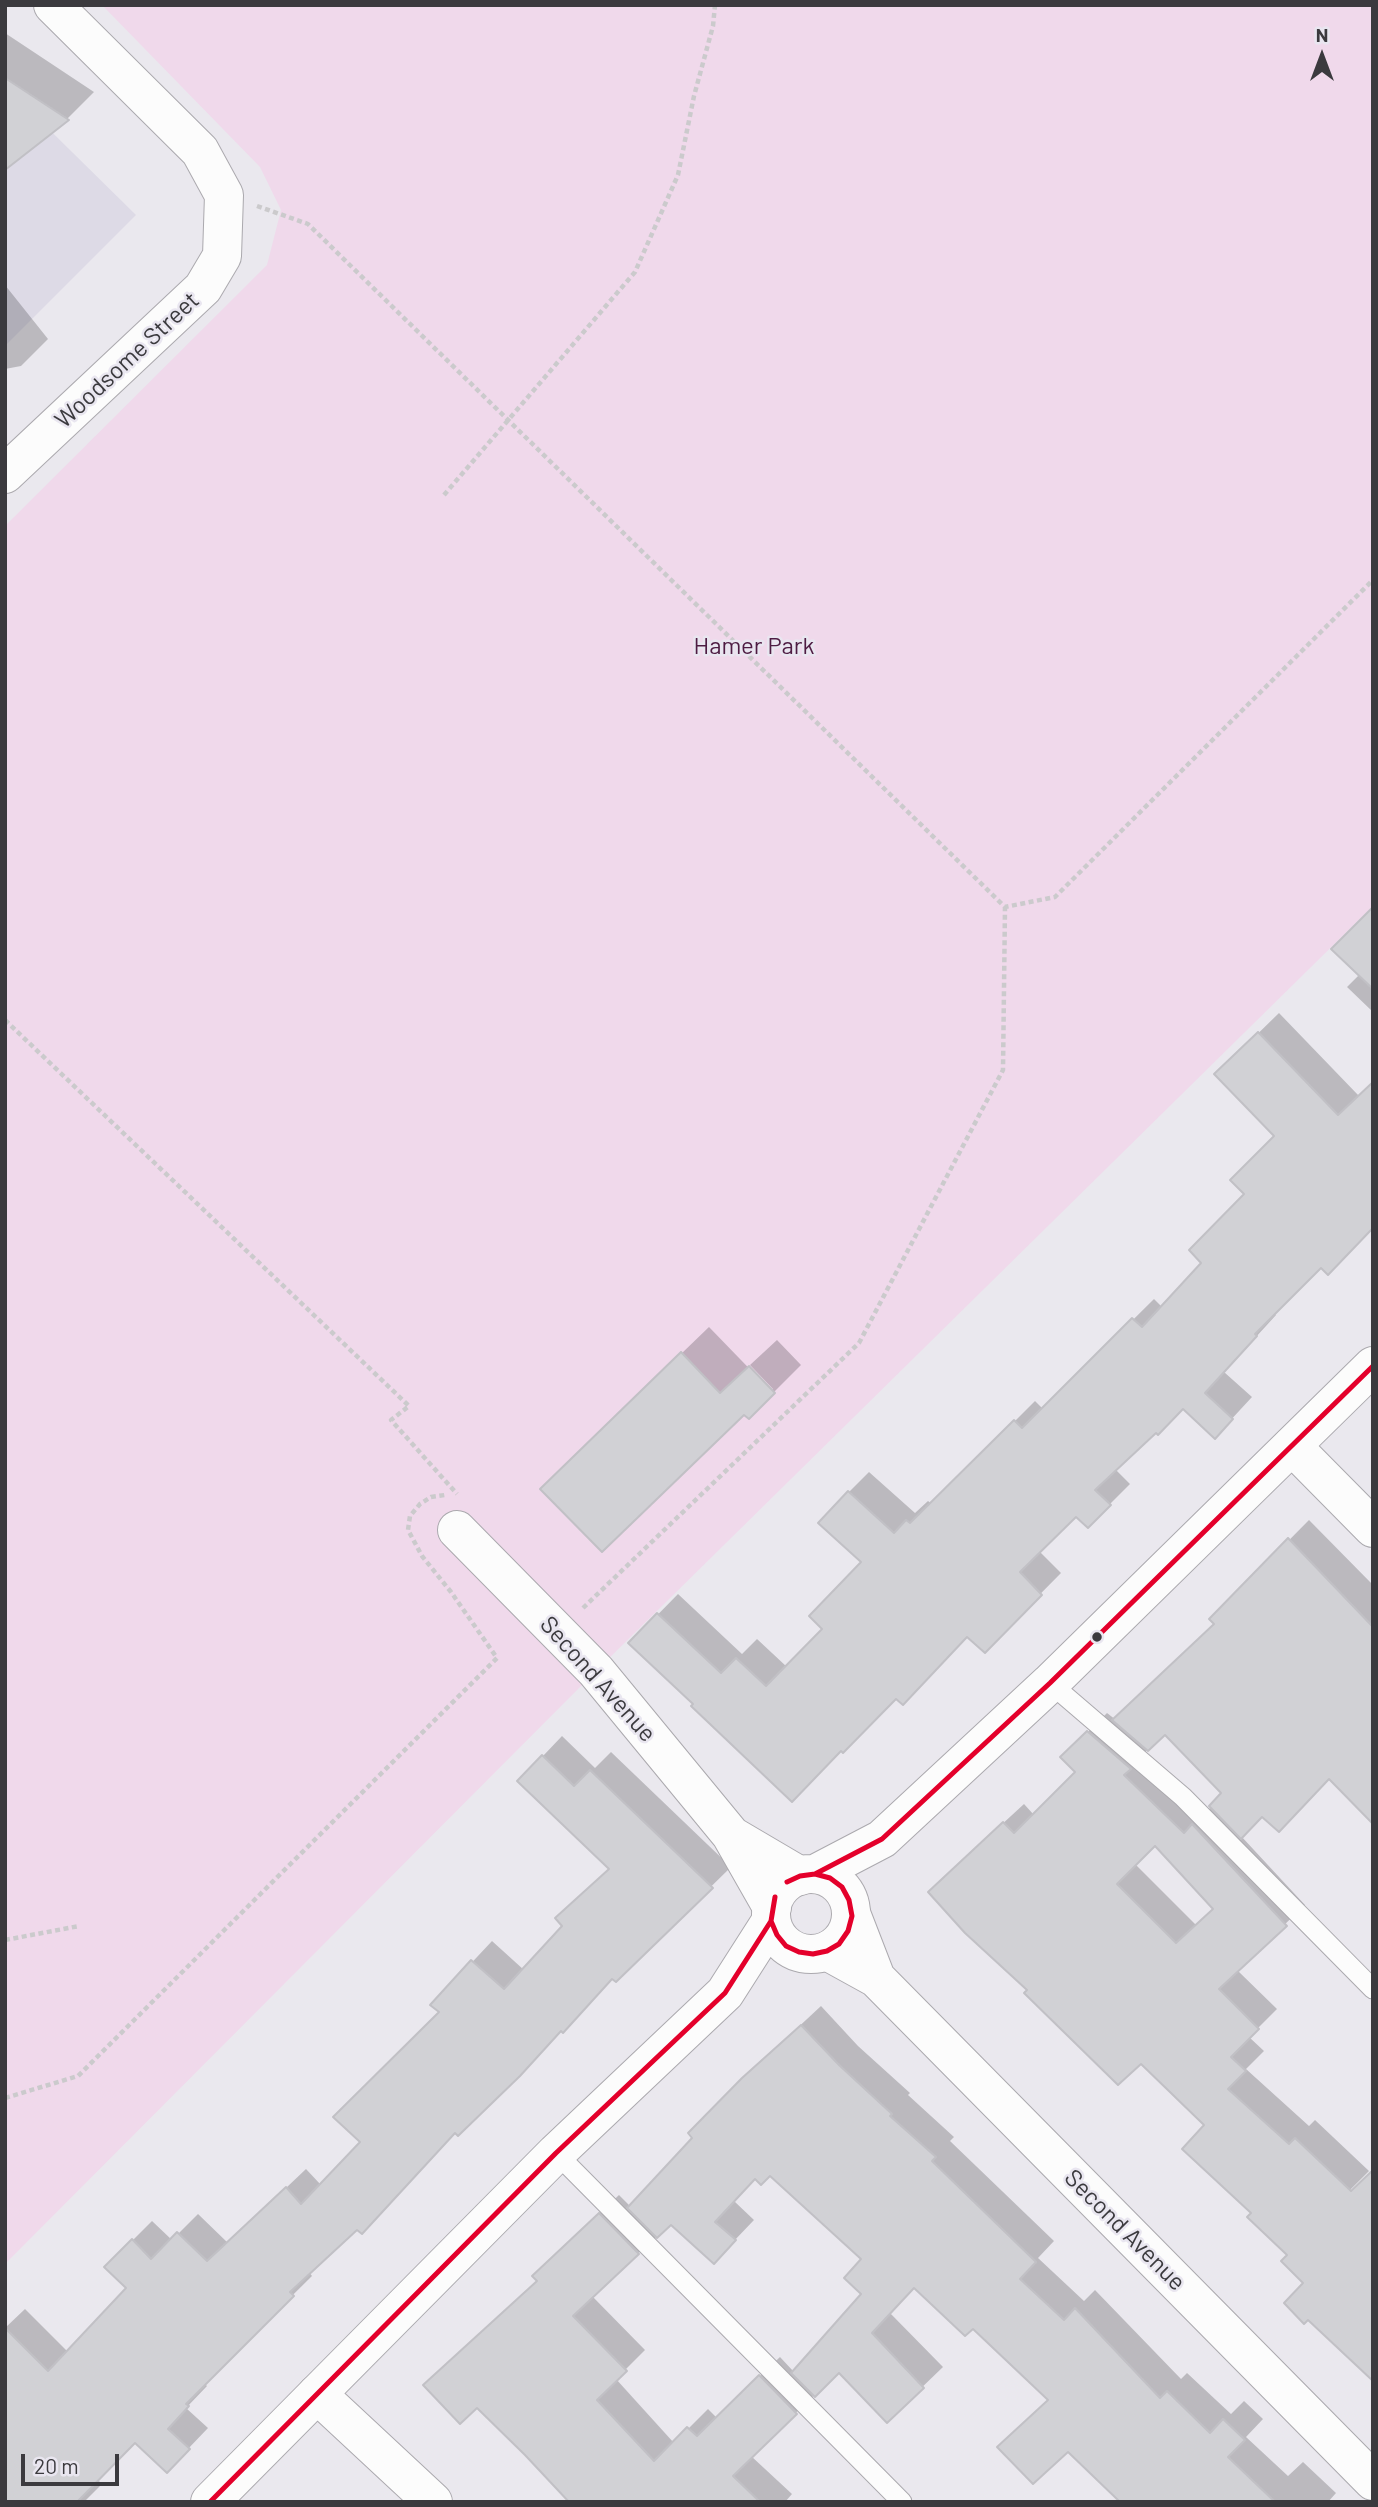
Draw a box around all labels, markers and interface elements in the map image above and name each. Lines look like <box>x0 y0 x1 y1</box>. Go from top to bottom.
north arrow <box>1287 21 1357 91</box>
text: N <box>1316 23 1328 46</box>
street label: Woodsome Street <box>49 286 205 434</box>
park label: Hamer Park <box>693 632 815 660</box>
street label: Second Avenue <box>534 1610 662 1748</box>
unlabelled marker <box>1090 1630 1104 1644</box>
street label: Second Avenue <box>1059 2164 1191 2296</box>
scale bar <box>24 2440 122 2484</box>
text: 20 m <box>34 2453 79 2478</box>

